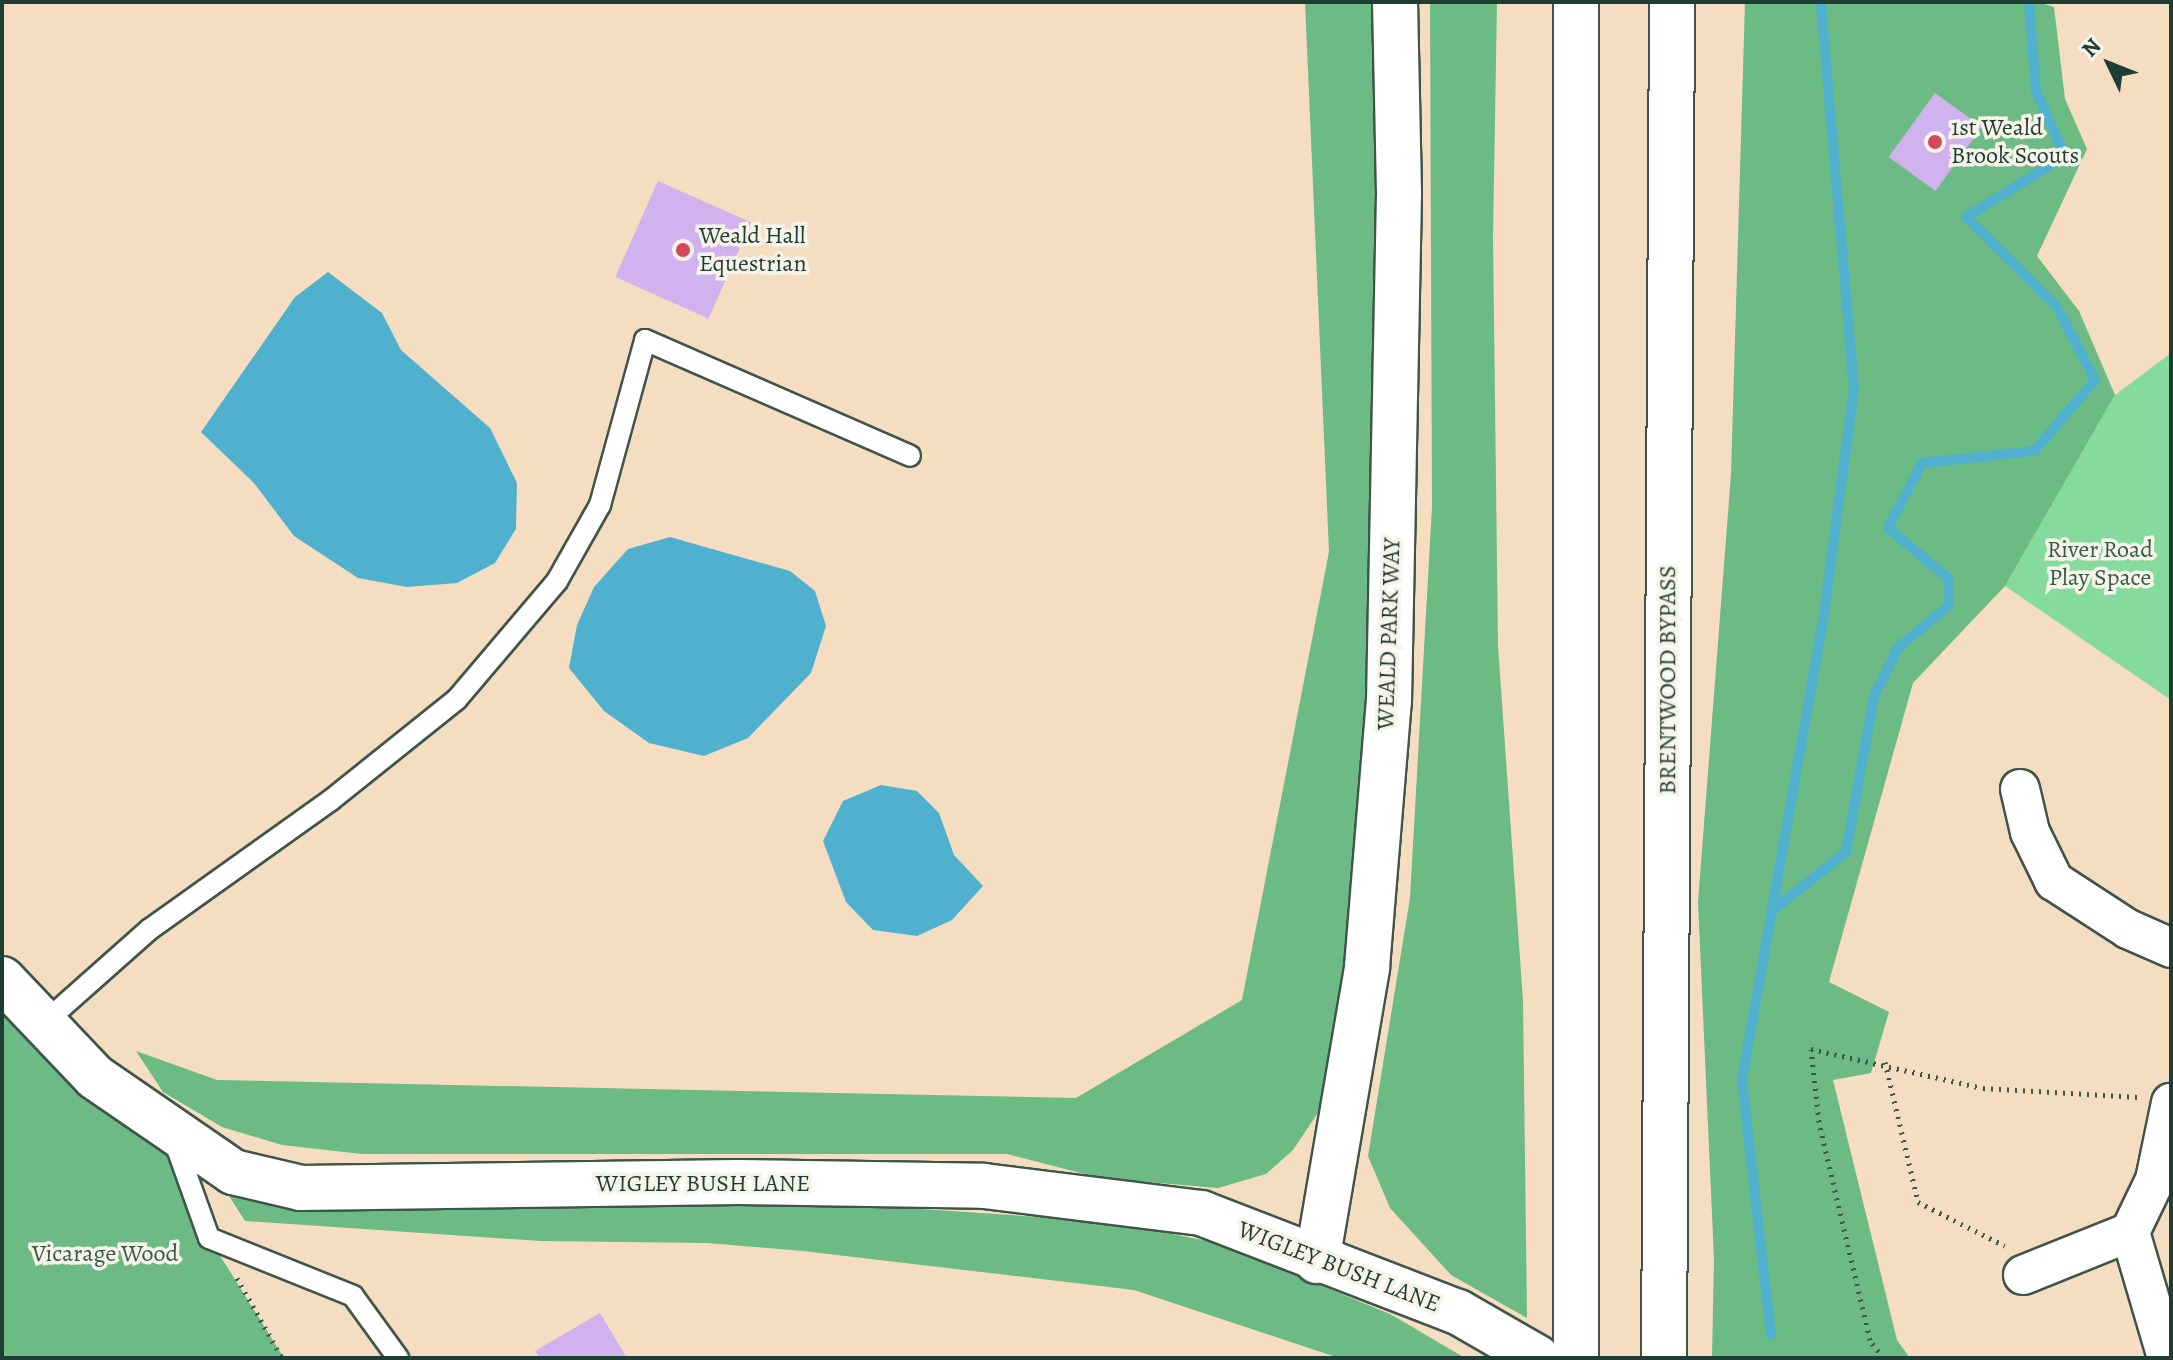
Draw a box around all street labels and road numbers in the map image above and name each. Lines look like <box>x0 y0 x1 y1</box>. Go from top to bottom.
street label: WEALD PARK WAY <box>1371 537 1407 731</box>
street label: BRENTWOOD BYPASS <box>1654 566 1682 794</box>
street label: WIGLEY BUSH LANE <box>596 1170 810 1198</box>
street label: WIGLEY BUSH LANE <box>1234 1215 1444 1319</box>

